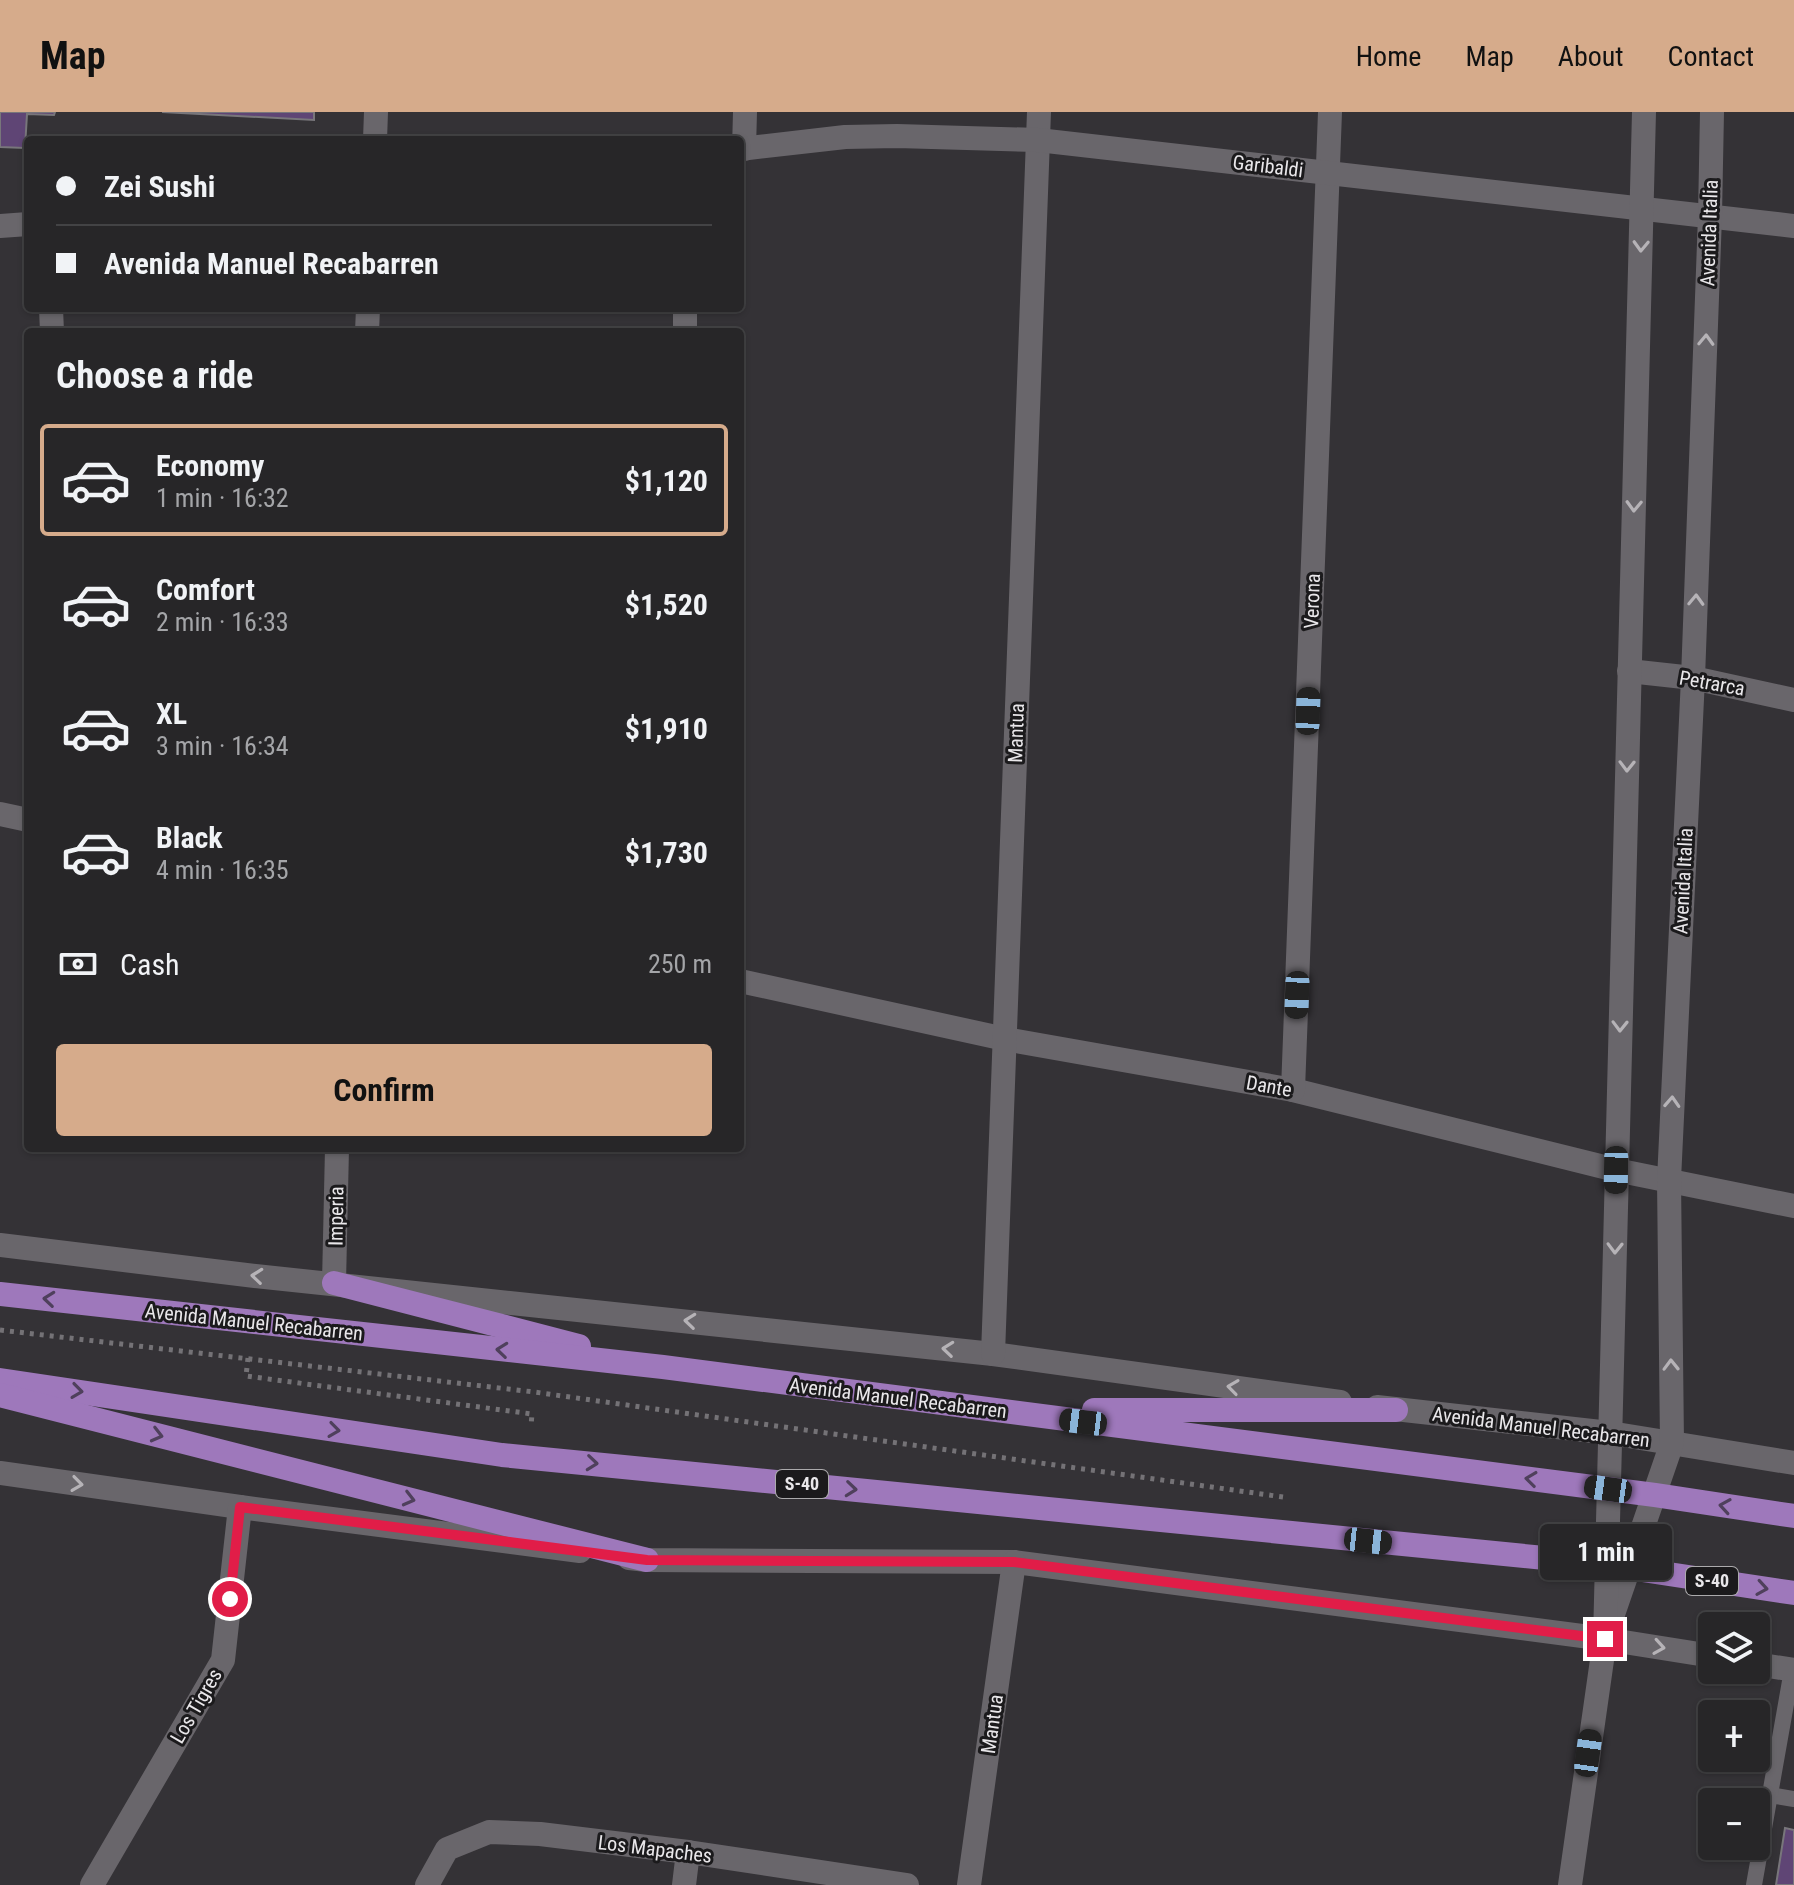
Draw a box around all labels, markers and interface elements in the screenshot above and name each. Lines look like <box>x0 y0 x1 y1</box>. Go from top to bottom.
text: Map <box>40 34 106 78</box>
text: Home <box>1356 40 1421 73</box>
text: Map <box>1465 40 1514 73</box>
text: About <box>1558 40 1624 73</box>
text: Contact <box>1668 40 1754 73</box>
street label: Garibaldi <box>1231 150 1305 182</box>
text: Zei Sushi <box>104 169 215 204</box>
street label: Avenida Italia <box>1695 179 1723 287</box>
one-way arrow <box>1632 240 1649 253</box>
text: Avenida Manuel Recabarren <box>104 246 439 281</box>
one-way arrow <box>1697 334 1714 346</box>
text: Choose a ride <box>56 355 253 397</box>
icon: car <box>60 444 132 516</box>
text: Economy <box>156 448 264 483</box>
text: $1,120 <box>625 463 708 498</box>
text: 1 min · 16:32 <box>156 483 289 513</box>
one-way arrow <box>1625 500 1642 513</box>
icon: car <box>60 568 132 640</box>
text: Comfort <box>156 572 255 607</box>
street label: Verona <box>1299 573 1325 629</box>
text: $1,520 <box>625 587 708 622</box>
one-way arrow <box>1687 593 1704 606</box>
text: 2 min · 16:33 <box>156 607 289 637</box>
street label: Petrarca <box>1677 665 1747 701</box>
car <box>1295 687 1321 735</box>
icon: car <box>60 692 132 764</box>
text: XL <box>156 696 187 731</box>
street label: Mantua <box>1003 703 1029 763</box>
text: $1,910 <box>625 711 708 746</box>
text: 3 min · 16:34 <box>156 731 289 761</box>
one-way arrow <box>1618 760 1635 773</box>
icon: car <box>60 816 132 888</box>
text: Black <box>156 820 223 855</box>
street label: Avenida Italia <box>1668 827 1698 935</box>
text: $1,730 <box>625 835 708 870</box>
text: 4 min · 16:35 <box>156 855 289 885</box>
icon: cash <box>56 942 100 986</box>
text: Cash <box>120 947 180 982</box>
text: 250 m <box>648 949 712 979</box>
car <box>1284 971 1310 1019</box>
one-way arrow <box>1611 1020 1629 1033</box>
button: Confirm <box>56 1044 712 1136</box>
street label: Dante <box>1244 1070 1294 1102</box>
one-way arrow <box>1664 1095 1681 1108</box>
car <box>1604 1146 1628 1194</box>
street label: Imperia <box>323 1186 349 1246</box>
one-way arrow <box>1606 1242 1624 1255</box>
one-way arrow <box>250 1267 263 1284</box>
one-way arrow <box>42 1291 55 1308</box>
street label: Avenida Manuel Recabarren <box>144 1299 364 1345</box>
one-way arrow <box>683 1313 696 1330</box>
one-way arrow <box>941 1340 954 1357</box>
one-way arrow <box>495 1341 508 1358</box>
one-way arrow <box>1662 1358 1680 1371</box>
street label: Avenida Manuel Recabarren <box>788 1373 1008 1423</box>
one-way arrow <box>1227 1379 1240 1396</box>
one-way arrow <box>70 1382 84 1399</box>
street label: Avenida Manuel Recabarren <box>1431 1402 1651 1452</box>
car <box>1058 1407 1108 1437</box>
one-way arrow <box>327 1421 341 1438</box>
one-way arrow <box>150 1426 163 1443</box>
one-way arrow <box>586 1455 599 1472</box>
road number: S-40 <box>776 1470 828 1498</box>
one-way arrow <box>1524 1471 1538 1488</box>
car <box>1583 1474 1633 1504</box>
one-way arrow <box>70 1475 84 1492</box>
one-way arrow <box>845 1480 858 1497</box>
one-way arrow <box>401 1490 415 1507</box>
one-way arrow <box>1718 1498 1731 1515</box>
callout: 1 min <box>1539 1523 1671 1579</box>
car <box>1343 1527 1393 1555</box>
text: 1 min <box>1577 1537 1635 1567</box>
road number: S-40 <box>1686 1567 1738 1595</box>
one-way arrow <box>1755 1579 1768 1596</box>
route start <box>212 1581 248 1617</box>
map controls <box>1698 1612 1770 1860</box>
button: layers <box>1698 1612 1770 1684</box>
route end <box>1587 1621 1623 1657</box>
one-way arrow <box>1652 1638 1665 1655</box>
street label: Los Tigres <box>165 1664 227 1748</box>
street label: Mantua <box>976 1693 1008 1755</box>
button: + <box>1698 1700 1770 1772</box>
car <box>1573 1728 1603 1778</box>
button: − <box>1698 1788 1770 1860</box>
street label: Los Mapaches <box>597 1830 713 1868</box>

